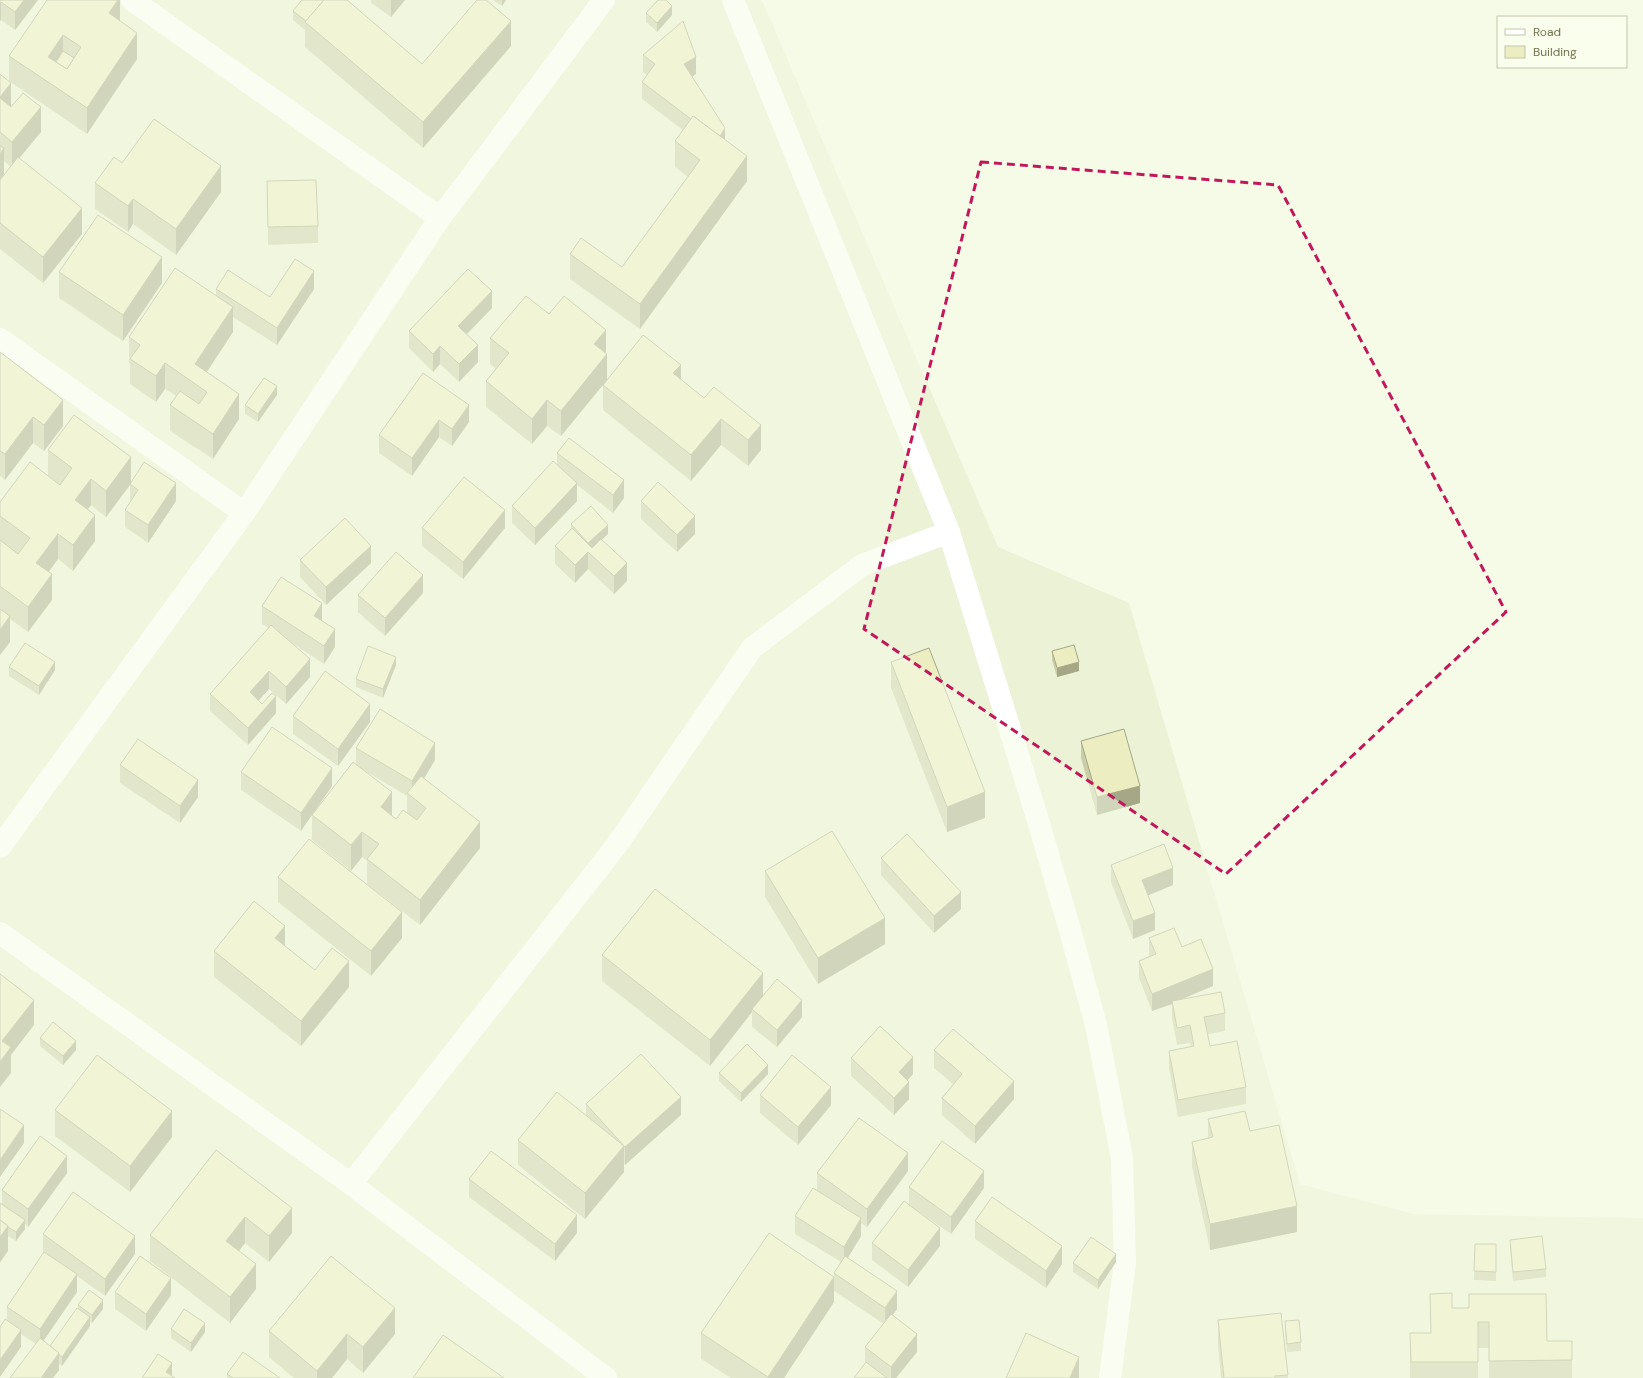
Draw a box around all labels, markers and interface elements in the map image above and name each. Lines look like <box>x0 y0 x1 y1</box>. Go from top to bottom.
legend <box>1497 16 1627 68</box>
text: Road <box>1533 24 1561 40</box>
text: Building <box>1533 44 1577 60</box>

